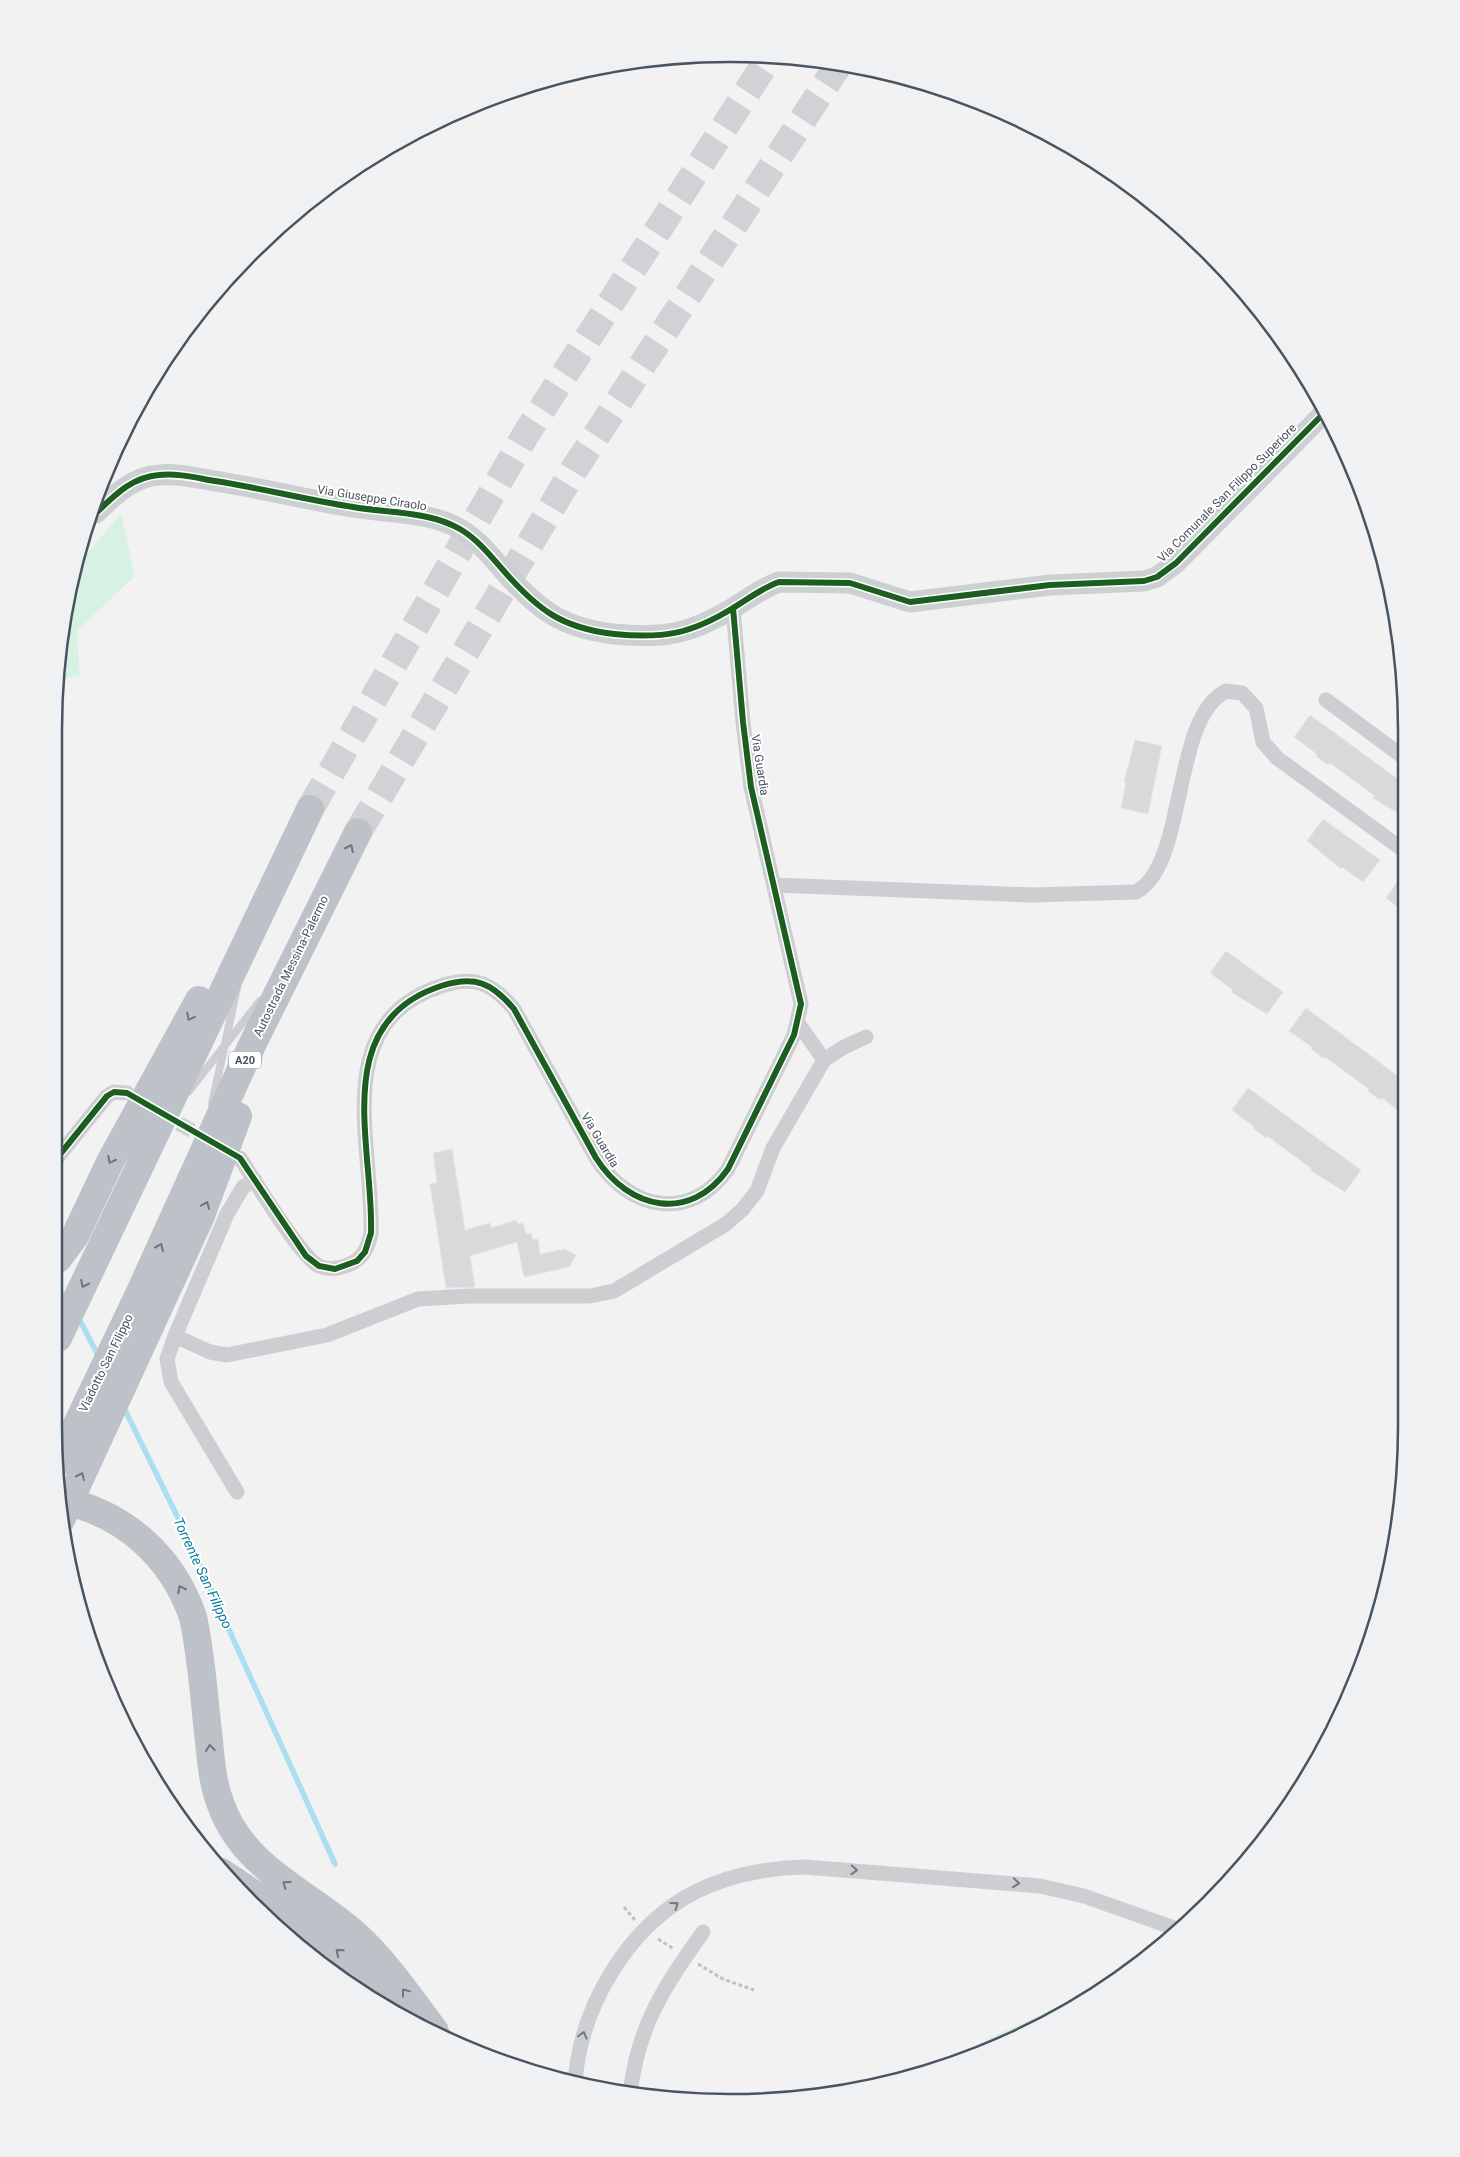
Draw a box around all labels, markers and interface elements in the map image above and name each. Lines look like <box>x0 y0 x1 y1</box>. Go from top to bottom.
street label: Via Comunale San Filippo Superiore <box>1155 421 1299 565</box>
street label: Via Giuseppe Ciraolo <box>316 482 428 514</box>
street label: Via Guardia <box>748 734 772 796</box>
one-way arrow <box>344 844 354 853</box>
street label: Autostrada Messina-Palermo <box>251 893 331 1039</box>
one-way arrow <box>186 1012 196 1021</box>
road number: A20 <box>229 1052 261 1068</box>
street label: Via Guardia <box>578 1110 622 1170</box>
one-way arrow <box>107 1154 117 1163</box>
one-way arrow <box>199 1201 210 1210</box>
one-way arrow <box>154 1243 165 1252</box>
one-way arrow <box>79 1279 90 1288</box>
street label: Viadotto San Filippo <box>76 1312 136 1414</box>
one-way arrow <box>75 1472 85 1481</box>
water label: Torrente San Filippo <box>170 1515 236 1631</box>
one-way arrow <box>177 1585 187 1594</box>
one-way arrow <box>205 1743 216 1751</box>
one-way arrow <box>850 1864 858 1875</box>
one-way arrow <box>1012 1877 1020 1888</box>
one-way arrow <box>282 1881 292 1890</box>
one-way arrow <box>669 1902 679 1911</box>
one-way arrow <box>335 1949 344 1958</box>
one-way arrow <box>403 1989 411 1998</box>
one-way arrow <box>577 2031 588 2040</box>

